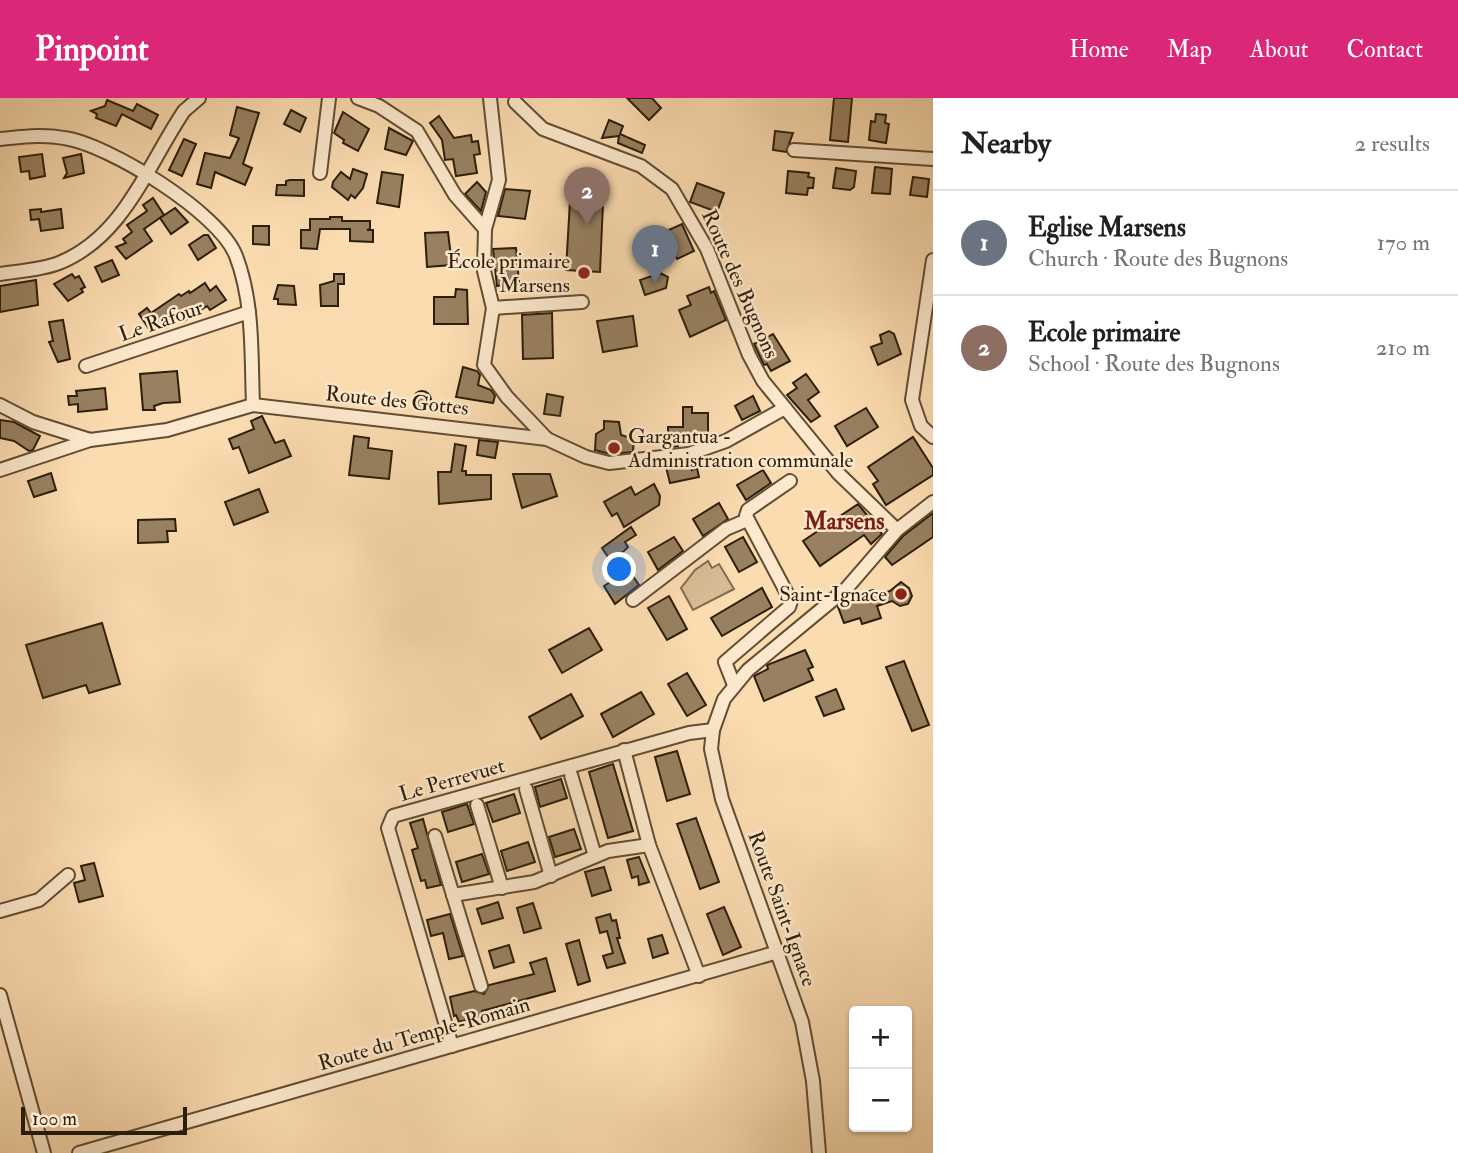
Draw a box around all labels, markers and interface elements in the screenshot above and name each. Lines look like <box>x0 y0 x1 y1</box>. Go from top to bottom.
text: Pinpoint <box>35 29 149 70</box>
text: Home <box>1069 34 1129 65</box>
text: Map <box>1167 34 1212 65</box>
text: About <box>1250 34 1309 65</box>
text: Contact <box>1347 34 1423 65</box>
text: Nearby <box>961 125 1051 162</box>
text: 2 results <box>1355 129 1430 158</box>
pin: 2 <box>564 167 610 225</box>
street label: Route des Bugnons <box>695 205 785 363</box>
text: Eglise Marsens <box>1028 212 1186 244</box>
pin: 1 <box>632 225 678 283</box>
text: 1 <box>980 228 988 257</box>
text: 170 m <box>1377 228 1430 257</box>
text: Church · Route des Bugnons <box>1028 244 1288 273</box>
place label: École primaire Marsens <box>447 248 570 299</box>
marker: École primaire Marsens <box>576 265 592 281</box>
street label: Le Rafour <box>115 294 207 348</box>
text: Ecole primaire <box>1028 317 1180 349</box>
text: 2 <box>978 333 990 362</box>
text: 210 m <box>1376 333 1430 362</box>
text: School · Route des Bugnons <box>1028 349 1280 378</box>
street label: Route des Gottes <box>324 380 470 422</box>
place label: Gargantua - Administration communale <box>627 423 854 474</box>
marker: Gargantua - Administration communale <box>606 440 622 456</box>
district label: Marsens <box>803 506 884 537</box>
your location <box>602 552 636 586</box>
place label: Saint-Ignace <box>779 581 887 608</box>
marker: Saint-Ignace <box>893 586 909 602</box>
street label: Le Perrevuet <box>396 752 508 808</box>
street label: Route Saint-Ignace <box>741 828 823 991</box>
street label: Route du Temple-Romain <box>315 991 533 1077</box>
map controls <box>849 1006 912 1132</box>
button: + <box>849 1006 912 1069</box>
button: − <box>849 1069 912 1132</box>
scale bar <box>21 1104 187 1136</box>
text: 100 m <box>32 1107 77 1131</box>

